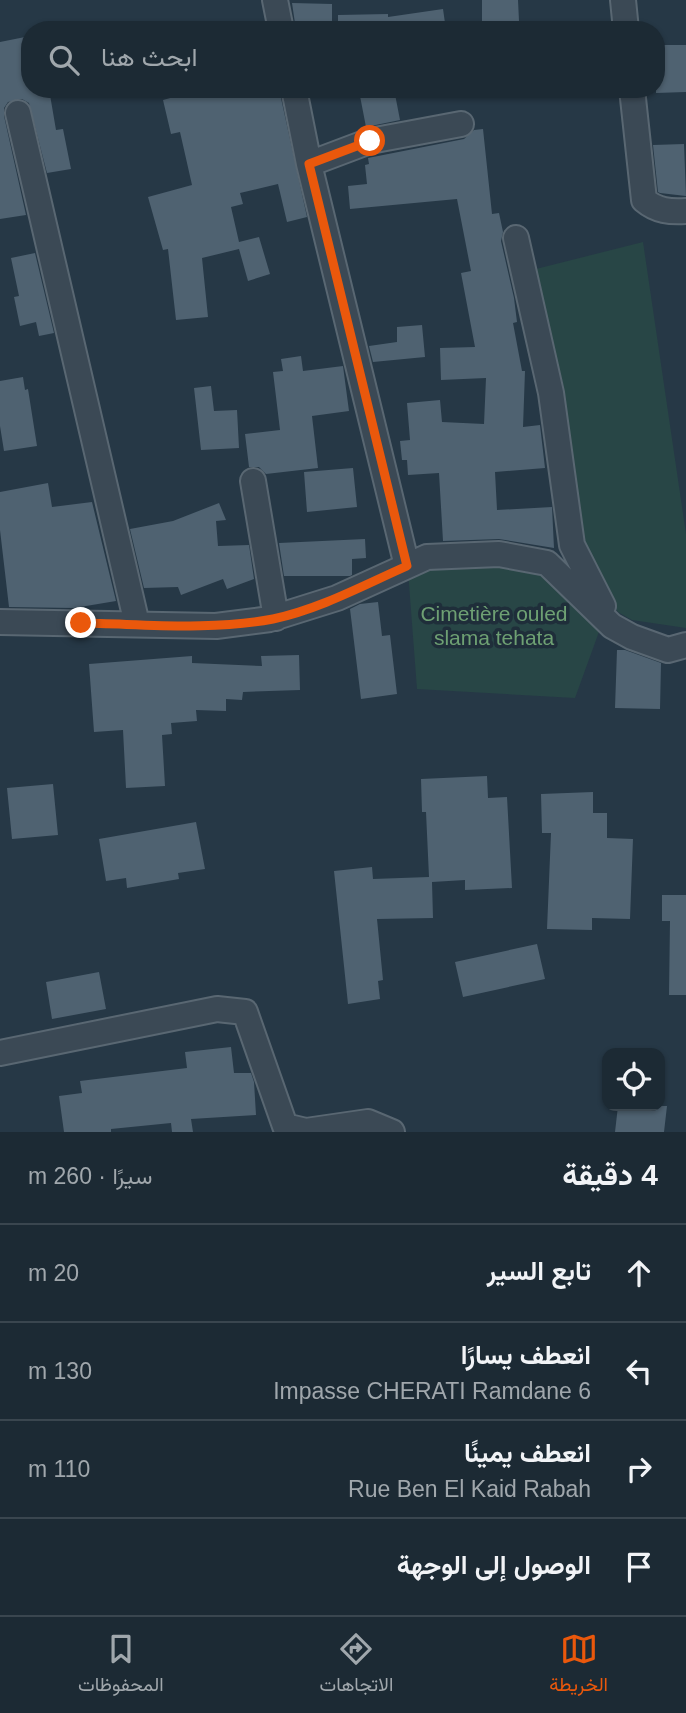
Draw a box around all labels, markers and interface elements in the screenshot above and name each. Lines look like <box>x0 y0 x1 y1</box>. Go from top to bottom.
search box <box>21 21 665 98</box>
icon: search <box>45 41 83 79</box>
text: ابحث هنا <box>101 42 197 72</box>
route start <box>354 125 385 156</box>
park label: Cimetière ouled slama tehata <box>420 602 568 649</box>
route end <box>65 607 96 638</box>
map controls <box>602 1048 665 1111</box>
button: locate <box>602 1048 665 1111</box>
text: 4 دقيقة <box>562 1158 658 1191</box>
text: سيرًا · 260 m <box>28 1163 152 1189</box>
icon: ahead <box>620 1254 658 1292</box>
text: تابع السير <box>487 1256 591 1286</box>
text: 20 m <box>28 1260 79 1286</box>
text: انعطف يسارًا <box>461 1340 591 1370</box>
icon: left <box>620 1352 658 1390</box>
text: 130 m <box>28 1358 92 1384</box>
text: 6 Impasse CHERATI Ramdane <box>273 1378 591 1404</box>
text: انعطف يمينًا <box>464 1438 591 1468</box>
icon: right <box>620 1450 658 1488</box>
text: 110 m <box>28 1456 90 1482</box>
text: Rue Ben El Kaid Rabah <box>348 1476 591 1502</box>
icon: arrive <box>620 1548 658 1586</box>
text: الوصول إلى الوجهة <box>397 1550 591 1580</box>
tab: المحفوظات <box>78 1630 164 1701</box>
tab: الاتجاهات <box>320 1630 393 1701</box>
tab: الخريطة <box>549 1630 608 1701</box>

